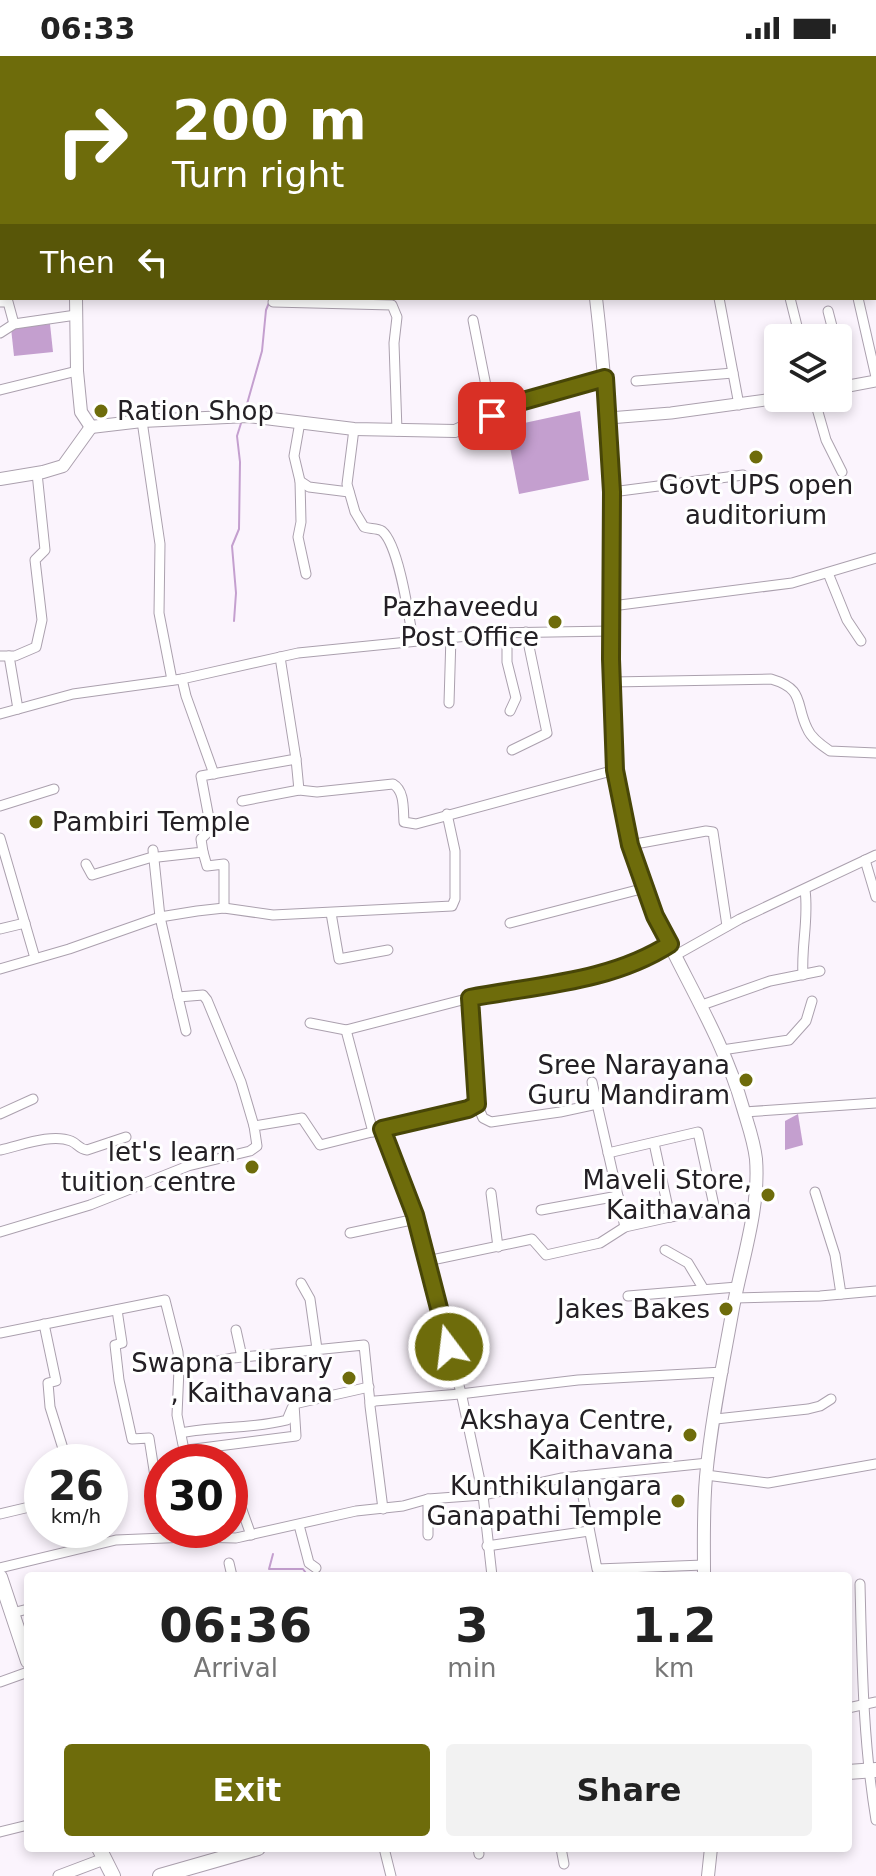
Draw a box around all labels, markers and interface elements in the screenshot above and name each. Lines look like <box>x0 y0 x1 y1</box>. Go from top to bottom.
text: 06:33 <box>40 11 136 46</box>
text: 200 m <box>172 87 367 152</box>
icon: right <box>40 88 144 192</box>
text: Turn right <box>172 154 344 195</box>
icon: left <box>131 240 175 284</box>
text: Then <box>40 245 115 280</box>
map controls <box>764 324 852 412</box>
button: layers <box>764 324 852 412</box>
pin <box>458 382 526 450</box>
icon: arrive <box>470 394 514 438</box>
place label: Ration Shop <box>117 396 274 426</box>
marker: Ration Shop <box>92 402 110 420</box>
marker: Govt UPS open auditorium <box>747 448 765 466</box>
place label: Govt UPS open auditorium <box>659 470 853 530</box>
place label: Pazhaveedu Post Office <box>382 592 539 652</box>
marker: Pazhaveedu Post Office <box>546 613 564 631</box>
place label: Pambiri Temple <box>52 807 250 837</box>
marker: Pambiri Temple <box>27 813 45 831</box>
place label: Sree Narayana Guru Mandiram <box>527 1050 730 1110</box>
marker: Sree Narayana Guru Mandiram <box>737 1071 755 1089</box>
place label: let's learn tuition centre <box>61 1137 236 1197</box>
marker: let's learn tuition centre <box>243 1158 261 1176</box>
place label: Maveli Store, Kaithavana <box>583 1165 752 1225</box>
marker: Maveli Store, Kaithavana <box>759 1186 777 1204</box>
place label: Jakes Bakes <box>555 1294 710 1324</box>
marker: Jakes Bakes <box>717 1300 735 1318</box>
position arrow <box>407 1305 491 1389</box>
place label: Swapna Library , Kaithavana <box>131 1348 333 1408</box>
marker: Swapna Library , Kaithavana <box>340 1369 358 1387</box>
place label: Akshaya Centre, Kaithavana <box>460 1405 674 1465</box>
marker: Akshaya Centre, Kaithavana <box>681 1426 699 1444</box>
speed limit sign: 30 <box>144 1444 248 1548</box>
text: 26 <box>48 1463 104 1509</box>
place label: Kunthikulangara Ganapathi Temple <box>426 1471 662 1531</box>
marker: Kunthikulangara Ganapathi Temple <box>669 1492 687 1510</box>
text: km/h <box>51 1504 101 1528</box>
text: 06:36 <box>159 1597 312 1653</box>
text: 3 <box>455 1597 489 1653</box>
text: 1.2 <box>632 1597 717 1653</box>
text: Arrival <box>193 1653 278 1683</box>
text: min <box>447 1653 496 1683</box>
text: km <box>654 1653 694 1683</box>
button: Exit <box>64 1744 430 1836</box>
button: Share <box>446 1744 812 1836</box>

